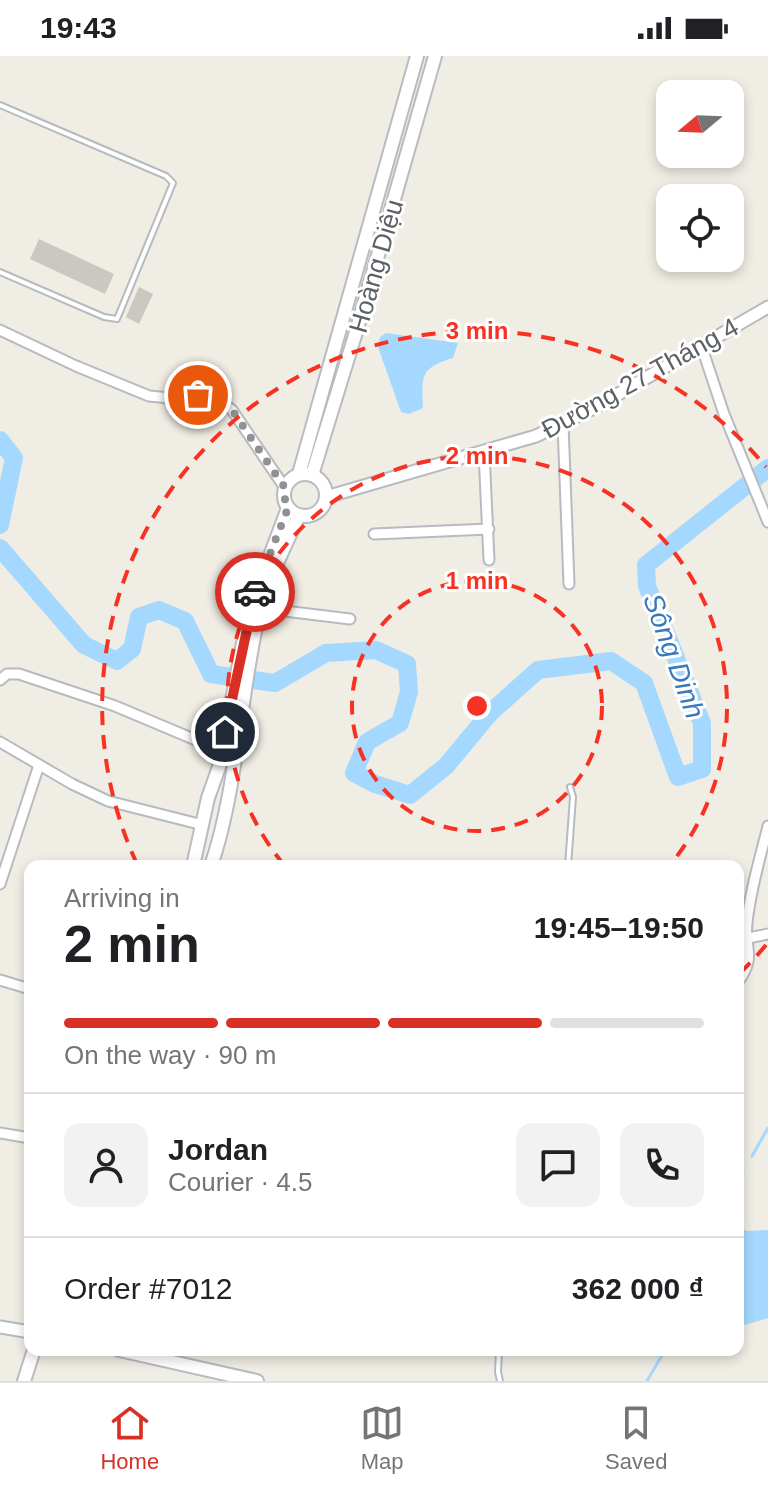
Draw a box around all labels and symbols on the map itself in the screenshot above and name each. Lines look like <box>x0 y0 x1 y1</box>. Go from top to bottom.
north arrow <box>656 80 744 168</box>
street label: Hoàng Diệu <box>343 196 409 336</box>
street label: Đường 27 Tháng 4 <box>536 311 744 445</box>
text: 3 min <box>446 317 508 344</box>
pin <box>164 361 232 429</box>
text: 2 min <box>446 442 508 469</box>
courier <box>215 552 295 632</box>
text: 1 min <box>446 567 508 594</box>
water label: Sông Dinh <box>637 589 711 723</box>
centre of rings <box>463 692 491 720</box>
pin <box>191 698 259 766</box>

